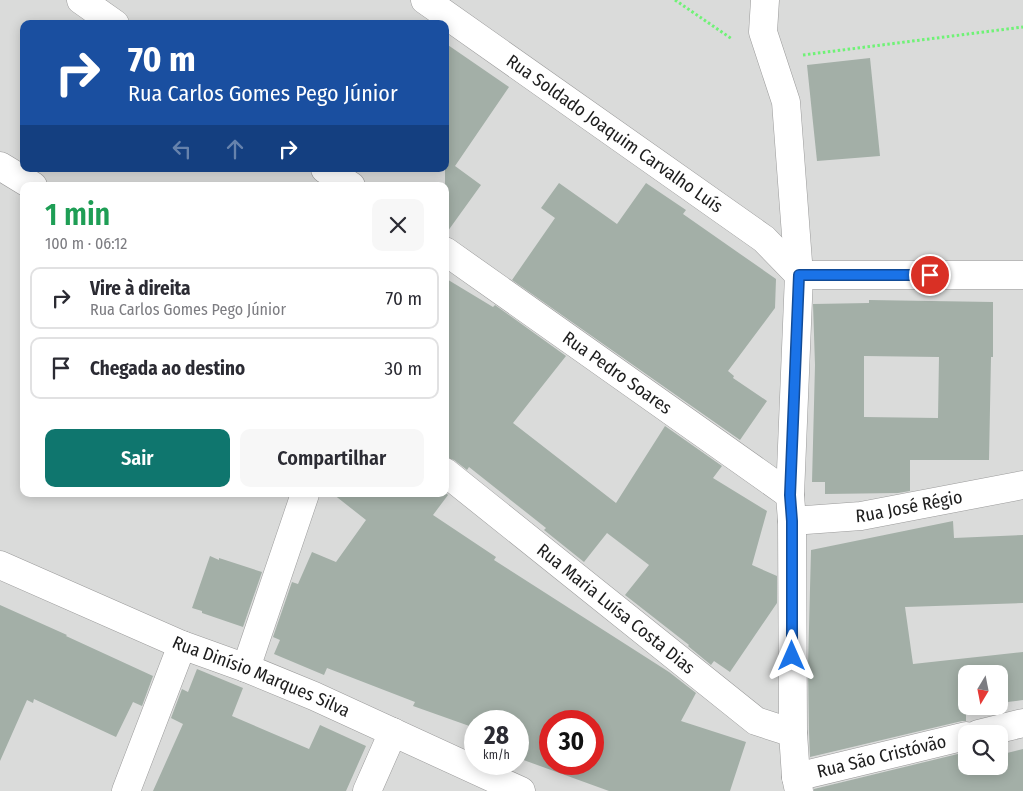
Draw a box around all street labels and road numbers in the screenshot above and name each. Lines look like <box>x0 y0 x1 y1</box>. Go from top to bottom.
street label: Rua Soldado Joaquim Carvalho Luís <box>502 50 727 218</box>
street label: Rua Pedro Soares <box>558 327 676 419</box>
street label: Rua José Régio <box>855 486 964 527</box>
street label: Rua Maria Luísa Costa Dias <box>532 539 700 679</box>
street label: Rua Dinísio Marques Silva <box>169 631 354 722</box>
street label: Rua São Cristóvão <box>815 730 948 783</box>

